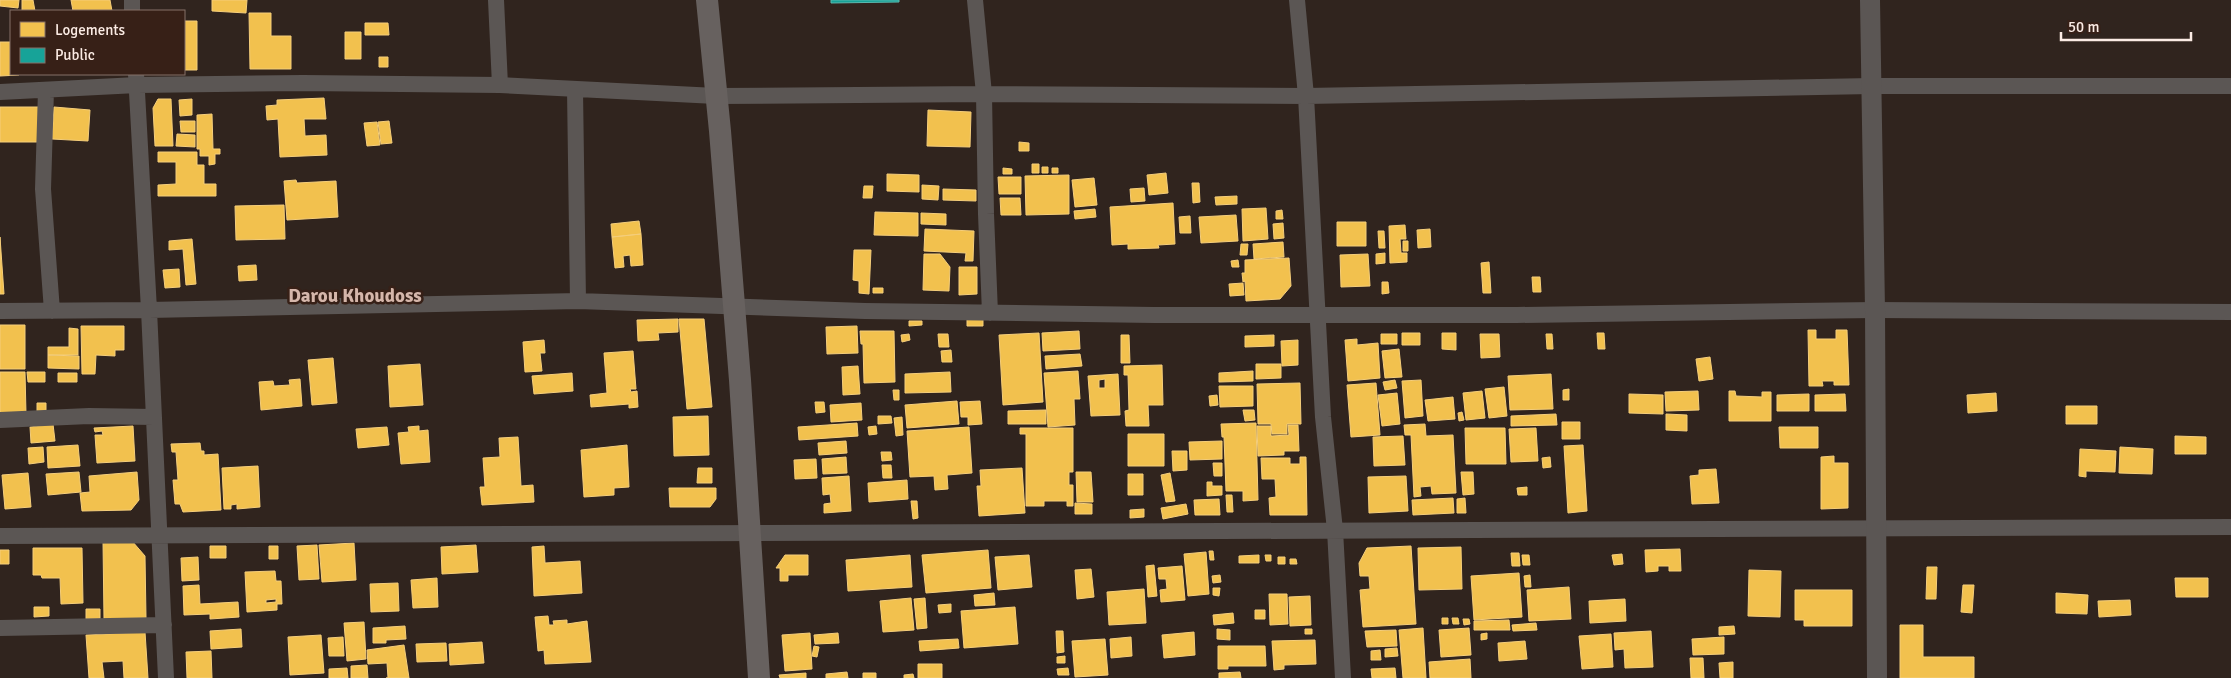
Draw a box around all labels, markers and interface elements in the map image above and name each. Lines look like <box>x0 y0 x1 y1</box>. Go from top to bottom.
legend <box>10 10 185 75</box>
scale bar <box>2061 10 2191 42</box>
text: 50 m <box>2068 18 2099 36</box>
text: Logements <box>55 21 126 39</box>
text: Public <box>55 46 95 64</box>
district label: Darou Khoudoss <box>288 284 422 308</box>

